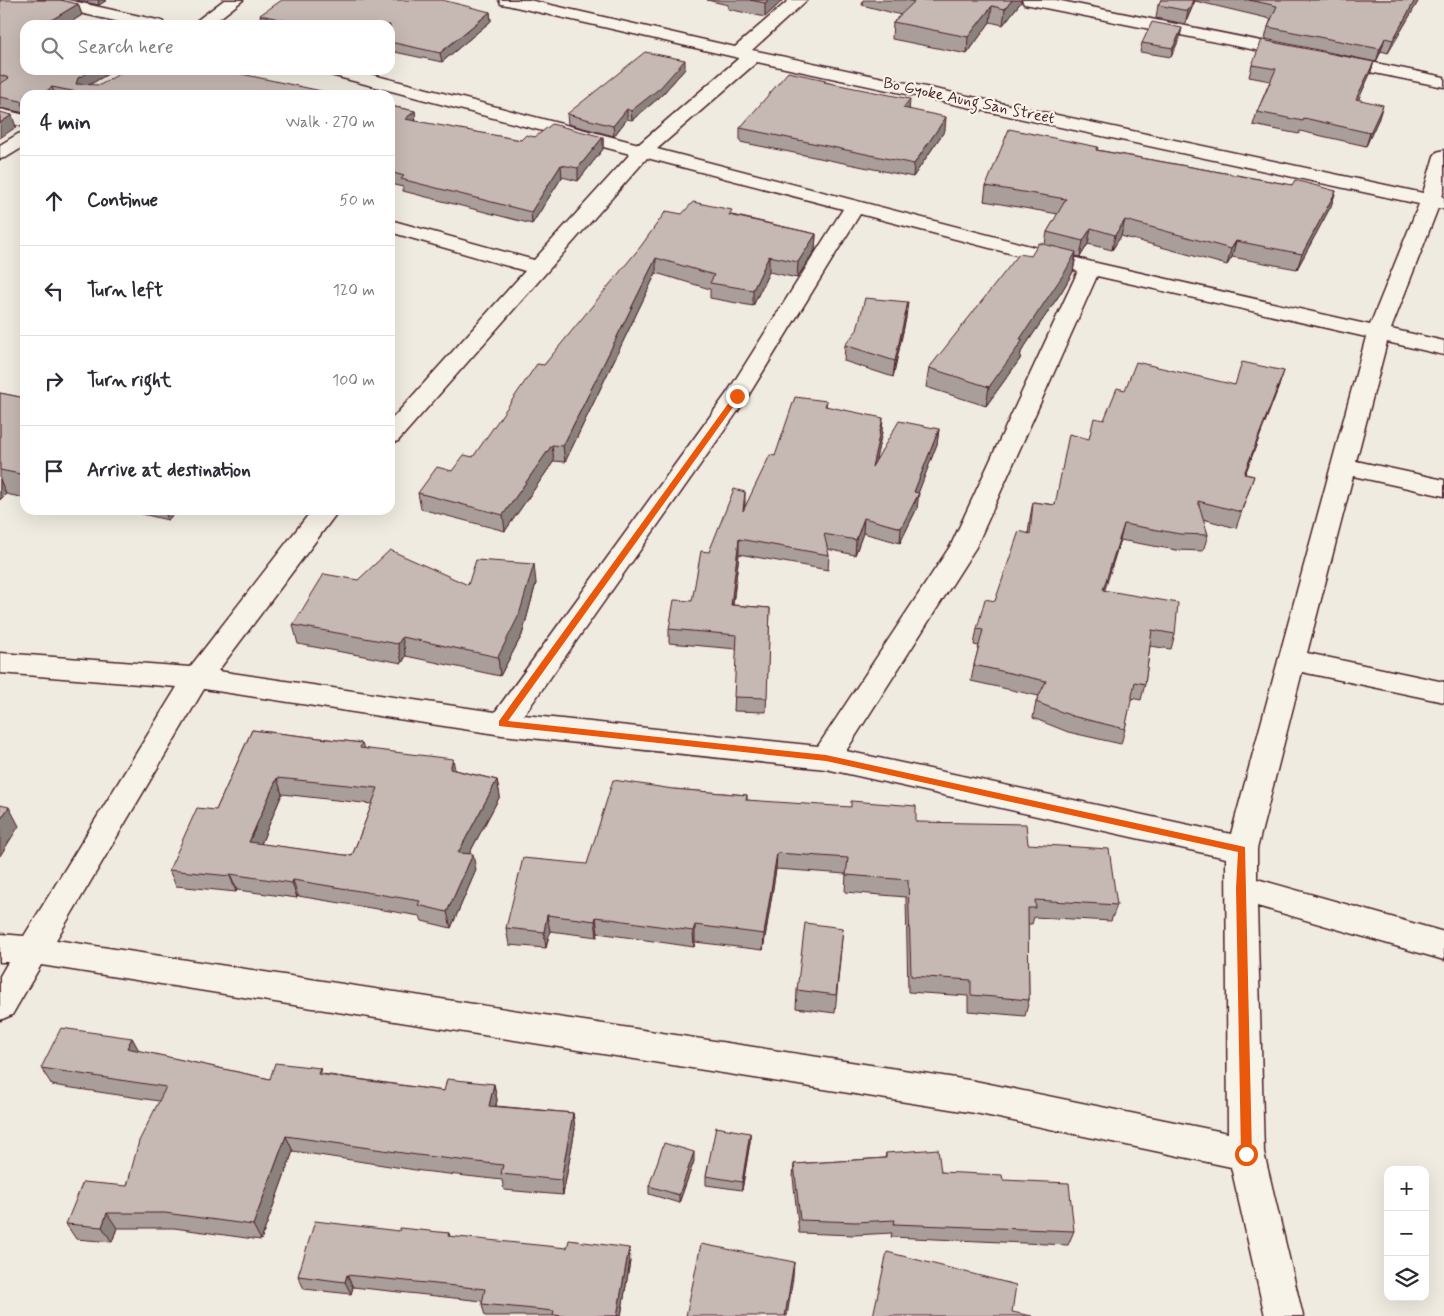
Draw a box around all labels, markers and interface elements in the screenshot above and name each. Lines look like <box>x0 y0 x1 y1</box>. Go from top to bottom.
search box <box>20 20 395 75</box>
icon: search <box>38 34 66 62</box>
text: Search here <box>78 35 174 60</box>
street label: Bo Gyoke Aung San Street <box>881 73 1057 130</box>
text: 4 min <box>40 109 91 137</box>
text: Walk · 270 m <box>286 112 375 133</box>
icon: ahead <box>40 187 68 215</box>
text: Continue <box>87 188 158 213</box>
text: 50 m <box>339 190 375 211</box>
icon: left <box>40 277 68 305</box>
text: Turn left <box>87 278 163 303</box>
text: 120 m <box>333 280 375 301</box>
icon: right <box>40 367 68 395</box>
text: Turn right <box>87 368 171 393</box>
text: 100 m <box>332 370 375 391</box>
route end <box>726 385 749 408</box>
icon: arrive <box>40 457 68 485</box>
text: Arrive at destination <box>87 458 251 483</box>
route start <box>1235 1143 1258 1166</box>
map controls <box>1384 1166 1429 1301</box>
button: + <box>1384 1166 1429 1211</box>
button: − <box>1384 1211 1429 1256</box>
button: layers <box>1384 1256 1429 1301</box>

